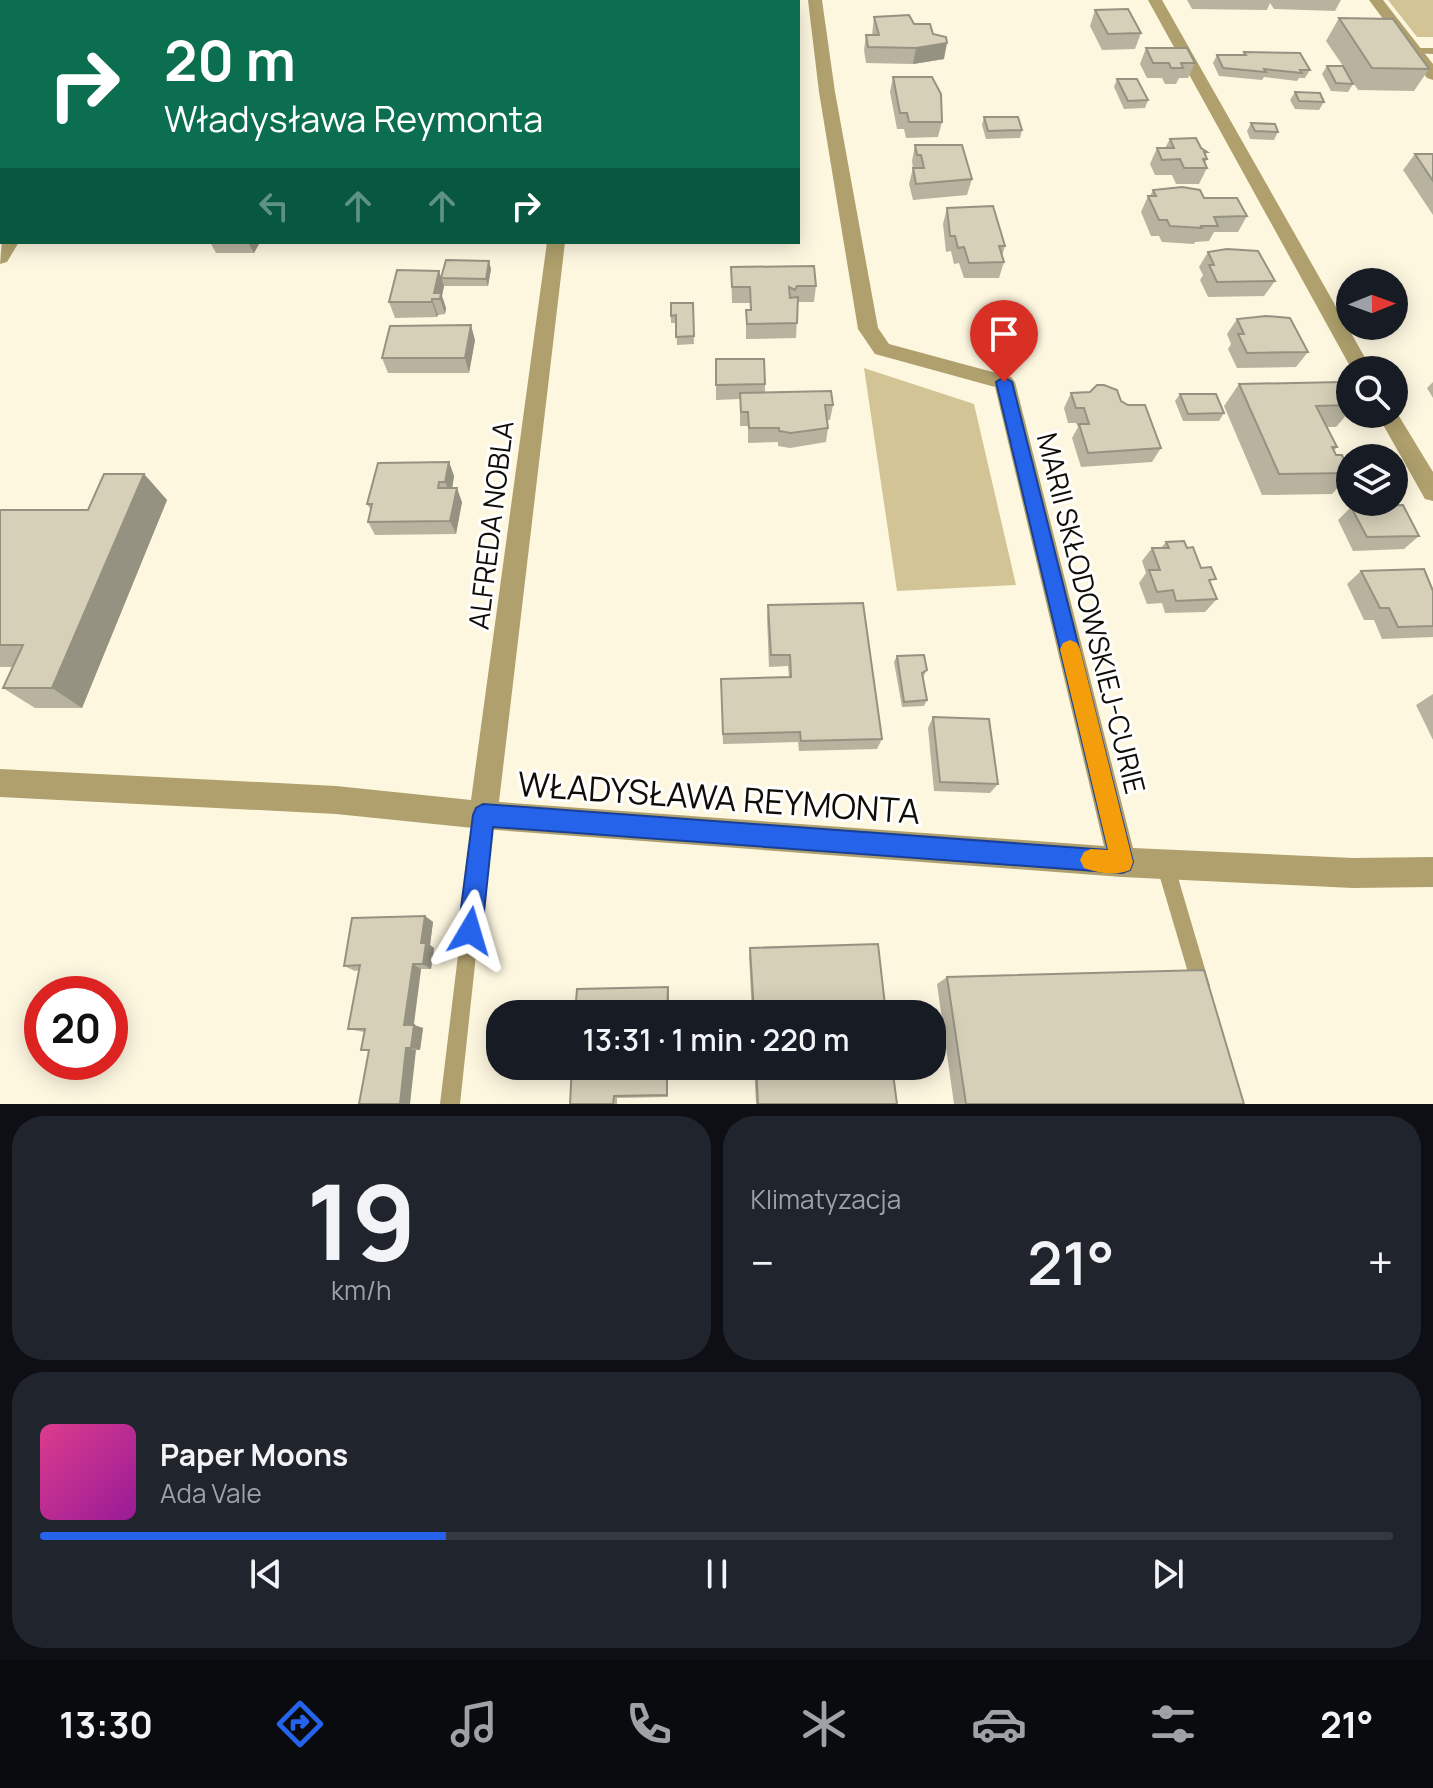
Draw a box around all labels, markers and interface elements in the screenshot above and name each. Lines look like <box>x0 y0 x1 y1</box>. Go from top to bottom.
text: 20 m <box>164 21 296 98</box>
icon: right <box>32 32 136 136</box>
text: Władysława Reymonta <box>164 94 543 143</box>
icon: left <box>252 184 296 228</box>
icon: ahead <box>336 184 380 228</box>
icon: ahead <box>420 184 464 228</box>
icon: right <box>504 184 548 228</box>
north arrow <box>1336 268 1408 340</box>
map controls <box>1336 268 1408 516</box>
pin <box>970 300 1038 382</box>
icon: arrive <box>982 312 1026 356</box>
button: search <box>1336 356 1408 428</box>
street label: ALFREDA NOBLA <box>458 418 522 632</box>
street label: MARII SKŁODOWSKIEJ-CURIE <box>1029 429 1155 797</box>
button: layers <box>1336 444 1408 516</box>
street label: WŁADYSŁAWA REYMONTA <box>516 760 922 834</box>
position arrow <box>428 889 512 973</box>
speed limit sign: 20 <box>24 976 128 1080</box>
text: 13:31 · 1 min · 220 m <box>582 1019 850 1060</box>
text: 19 <box>306 1149 416 1291</box>
text: Klimatyzacja <box>751 1181 901 1217</box>
text: 21° <box>1027 1221 1115 1303</box>
text: − <box>751 1232 774 1292</box>
text: + <box>1368 1232 1393 1292</box>
text: km/h <box>331 1272 391 1308</box>
text: Paper Moons <box>160 1434 348 1475</box>
text: Ada Vale <box>160 1475 262 1511</box>
icon: previous <box>244 1552 288 1596</box>
icon: pause <box>695 1552 739 1596</box>
icon: next <box>1146 1552 1190 1596</box>
icon: directions <box>272 1696 328 1752</box>
icon: music <box>446 1696 502 1752</box>
icon: phone <box>621 1696 677 1752</box>
icon: climate <box>796 1696 852 1752</box>
icon: car <box>971 1696 1027 1752</box>
icon: filters <box>1145 1696 1201 1752</box>
text: 13:30 <box>59 1700 153 1749</box>
text: 21° <box>1320 1700 1374 1749</box>

